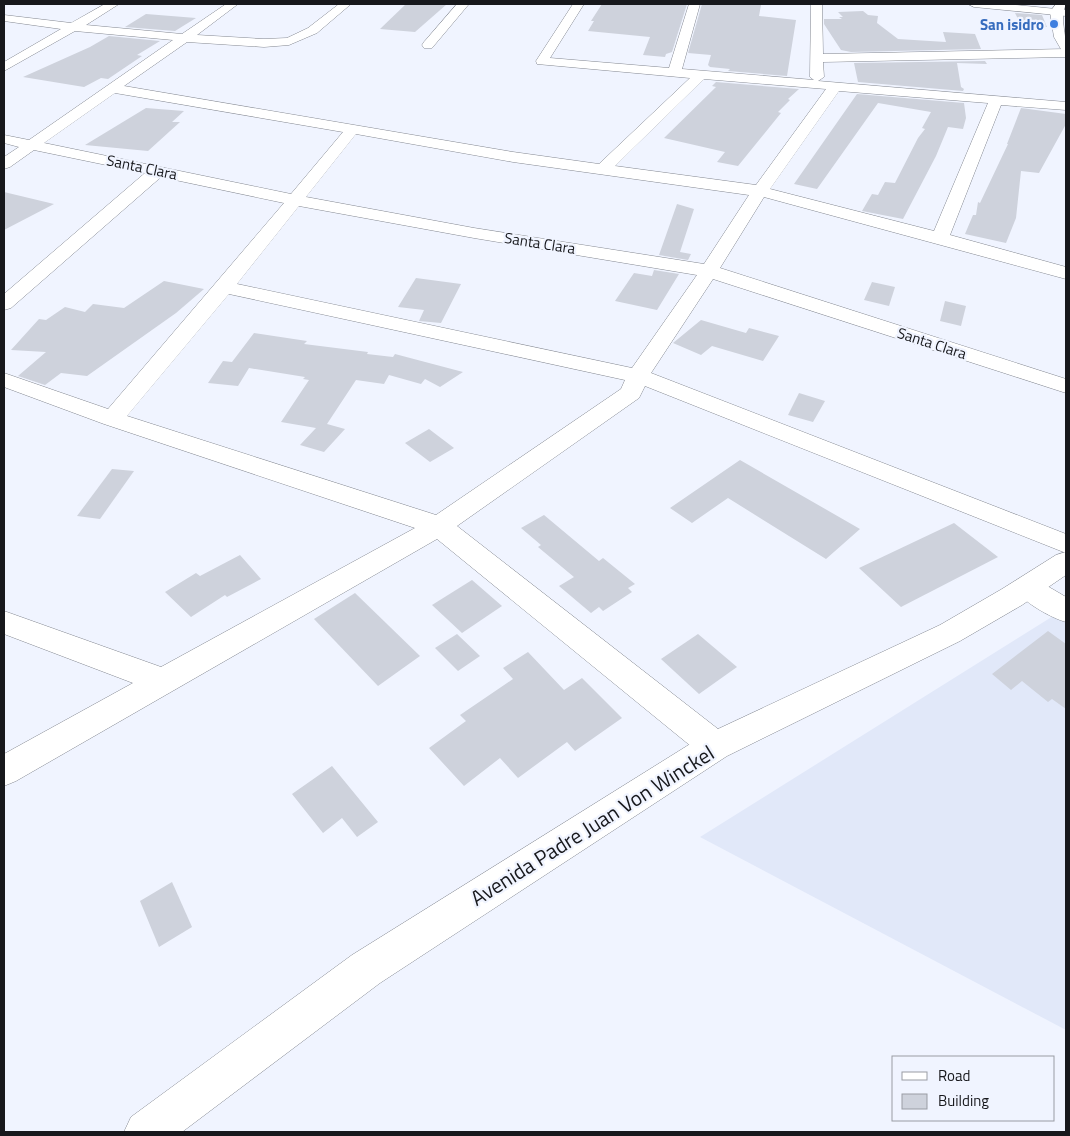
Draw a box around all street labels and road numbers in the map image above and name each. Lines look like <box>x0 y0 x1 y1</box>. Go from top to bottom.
street label: Santa Clara <box>105 148 180 186</box>
street label: Santa Clara <box>503 226 578 260</box>
street label: Santa Clara <box>894 321 970 365</box>
street label: Avenida Padre Juan Von Winckel <box>464 737 720 913</box>

